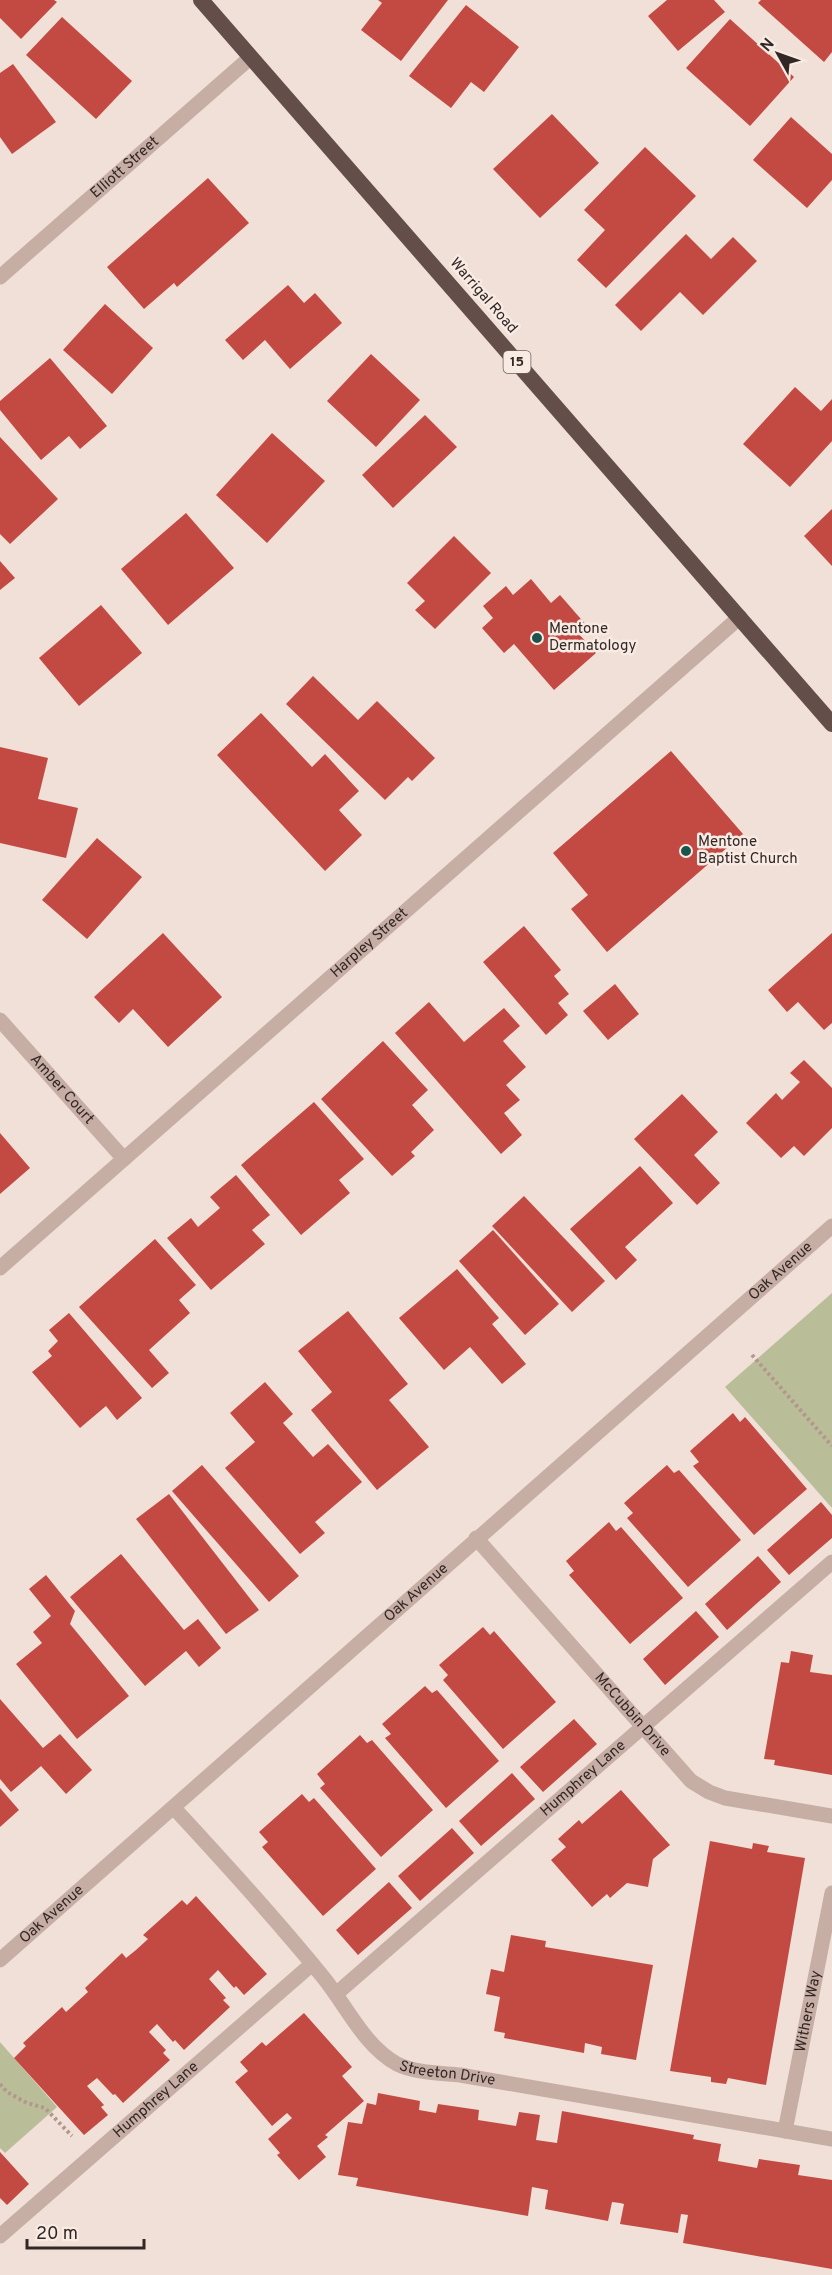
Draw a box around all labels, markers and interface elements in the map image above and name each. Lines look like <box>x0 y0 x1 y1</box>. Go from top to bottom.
north arrow <box>748 24 808 84</box>
text: N <box>757 35 779 56</box>
street label: Elliott Street <box>87 132 163 203</box>
street label: Warrigal Road <box>445 254 521 338</box>
road number: 15 <box>504 351 530 373</box>
place label: Mentone Dermatology <box>549 620 637 656</box>
marker: Mentone Dermatology <box>530 631 544 645</box>
place label: Mentone Baptist Church <box>698 833 798 869</box>
marker: Mentone Baptist Church <box>679 844 693 858</box>
street label: Harpley Street <box>327 904 412 982</box>
street label: Amber Court <box>26 1050 98 1128</box>
street label: Oak Avenue <box>744 1238 817 1305</box>
street label: Oak Avenue <box>380 1559 452 1626</box>
street label: McCubbin Drive <box>590 1669 675 1761</box>
street label: Humphrey Lane <box>537 1736 630 1821</box>
street label: Oak Avenue <box>16 1881 88 1948</box>
street label: Withers Way <box>791 1969 826 2054</box>
street label: Streeton Drive <box>396 2056 497 2090</box>
street label: Humphrey Lane <box>109 2058 203 2142</box>
scale bar <box>27 2212 144 2250</box>
text: 20 m <box>36 2223 78 2246</box>

